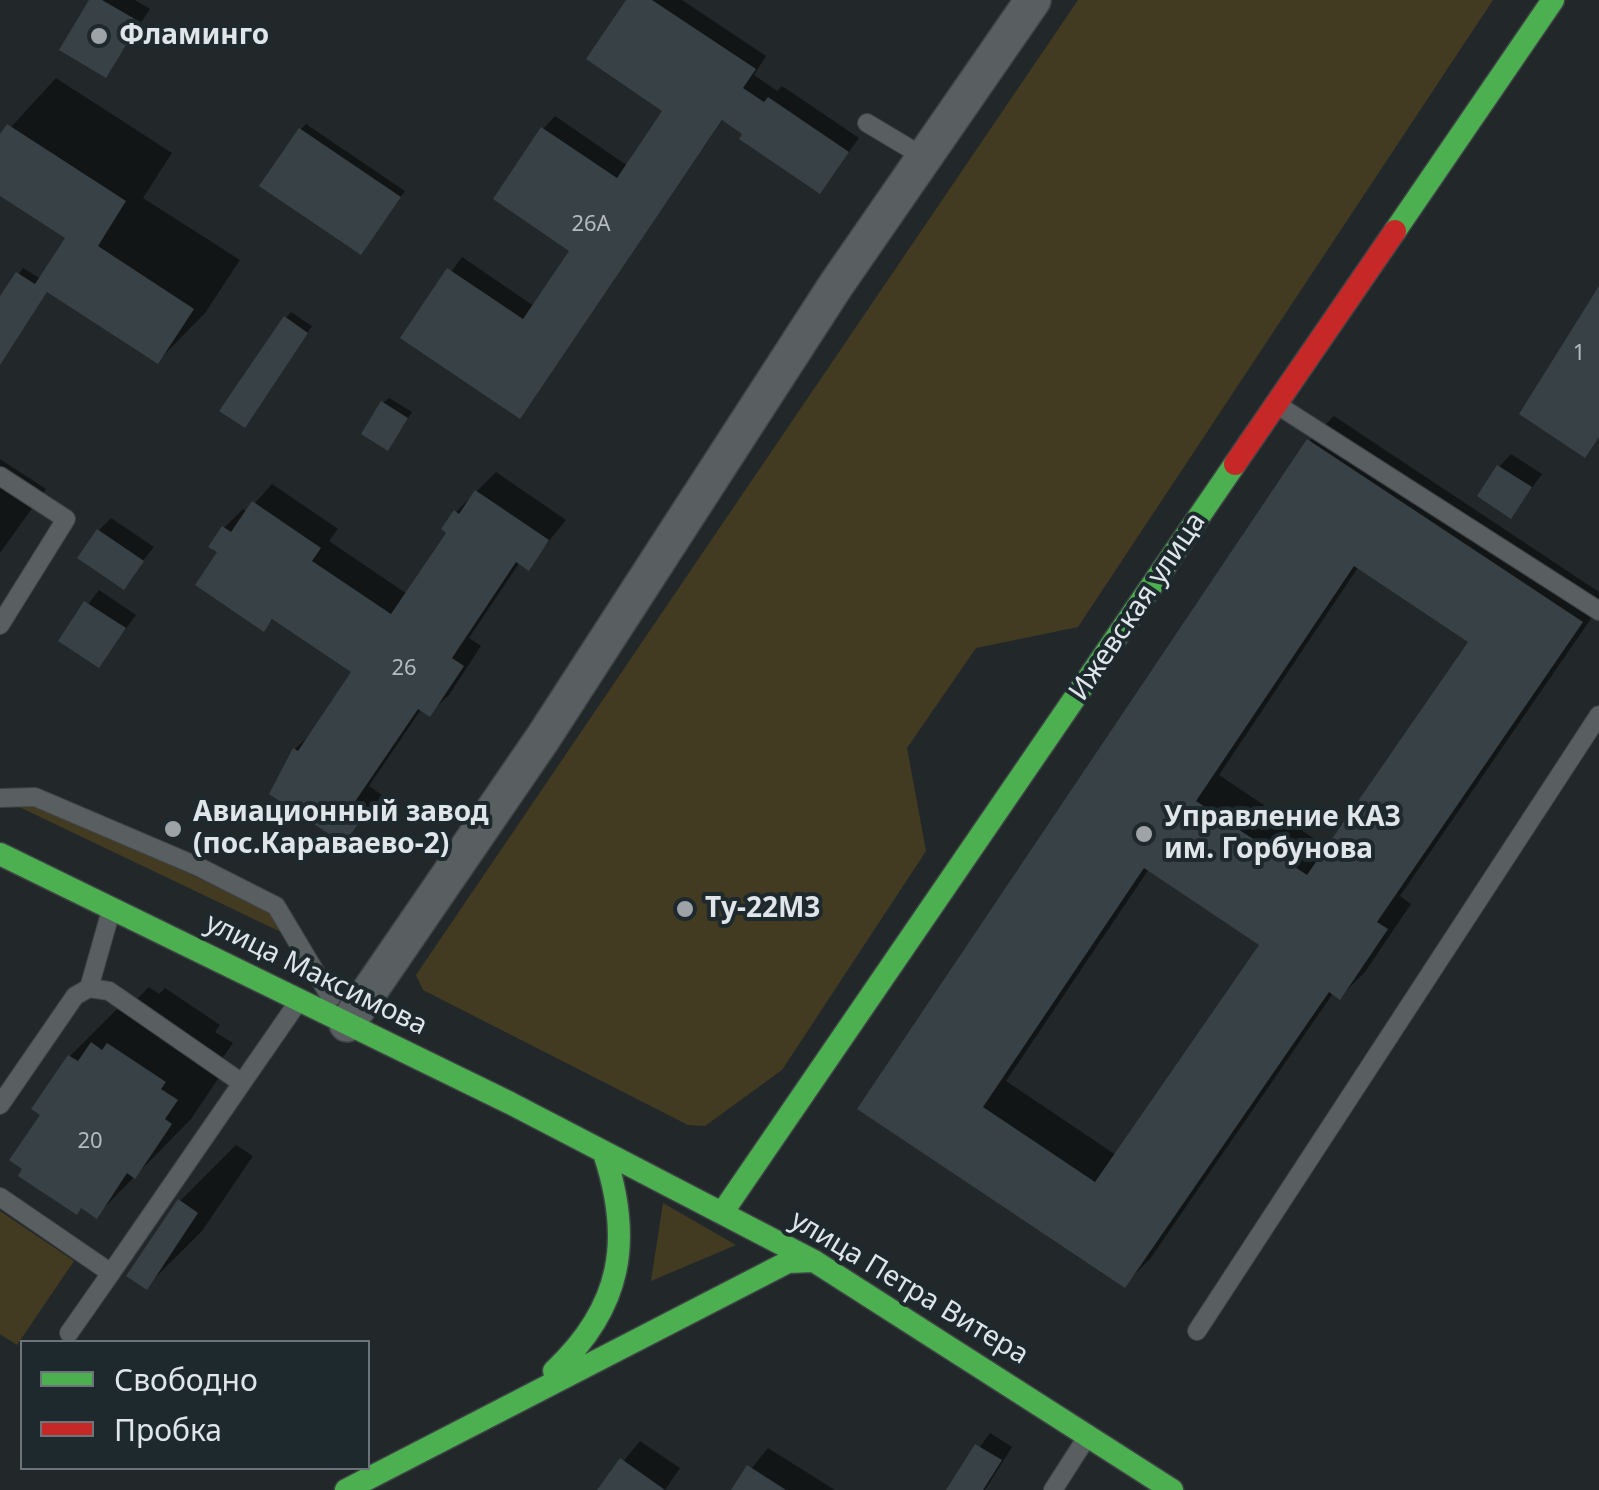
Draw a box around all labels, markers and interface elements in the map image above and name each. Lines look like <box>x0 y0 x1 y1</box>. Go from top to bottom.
place label: Фламинго <box>119 19 269 53</box>
marker: Фламинго <box>88 25 110 47</box>
house number: 26А <box>571 212 611 238</box>
house number: 1 <box>1573 341 1585 367</box>
street label: Ижевская улица <box>1063 507 1213 707</box>
house number: 26 <box>391 656 417 682</box>
place label: Авиационный завод (пос.Караваево-2) <box>193 796 489 862</box>
place label: Управление КАЗ им. Горбунова <box>1164 801 1401 867</box>
marker: Авиационный завод (пос.Караваево-2) <box>162 818 184 840</box>
marker: Управление КАЗ им. Горбунова <box>1133 823 1155 845</box>
place label: Ту-22М3 <box>705 892 820 926</box>
marker: Ту-22М3 <box>674 898 696 920</box>
street label: улица Максимова <box>200 907 432 1043</box>
house number: 20 <box>77 1129 103 1155</box>
street label: улица Петра Витера <box>784 1204 1034 1372</box>
legend <box>20 1340 370 1470</box>
text: Свободно <box>114 1359 258 1400</box>
text: Пробка <box>114 1409 222 1450</box>

